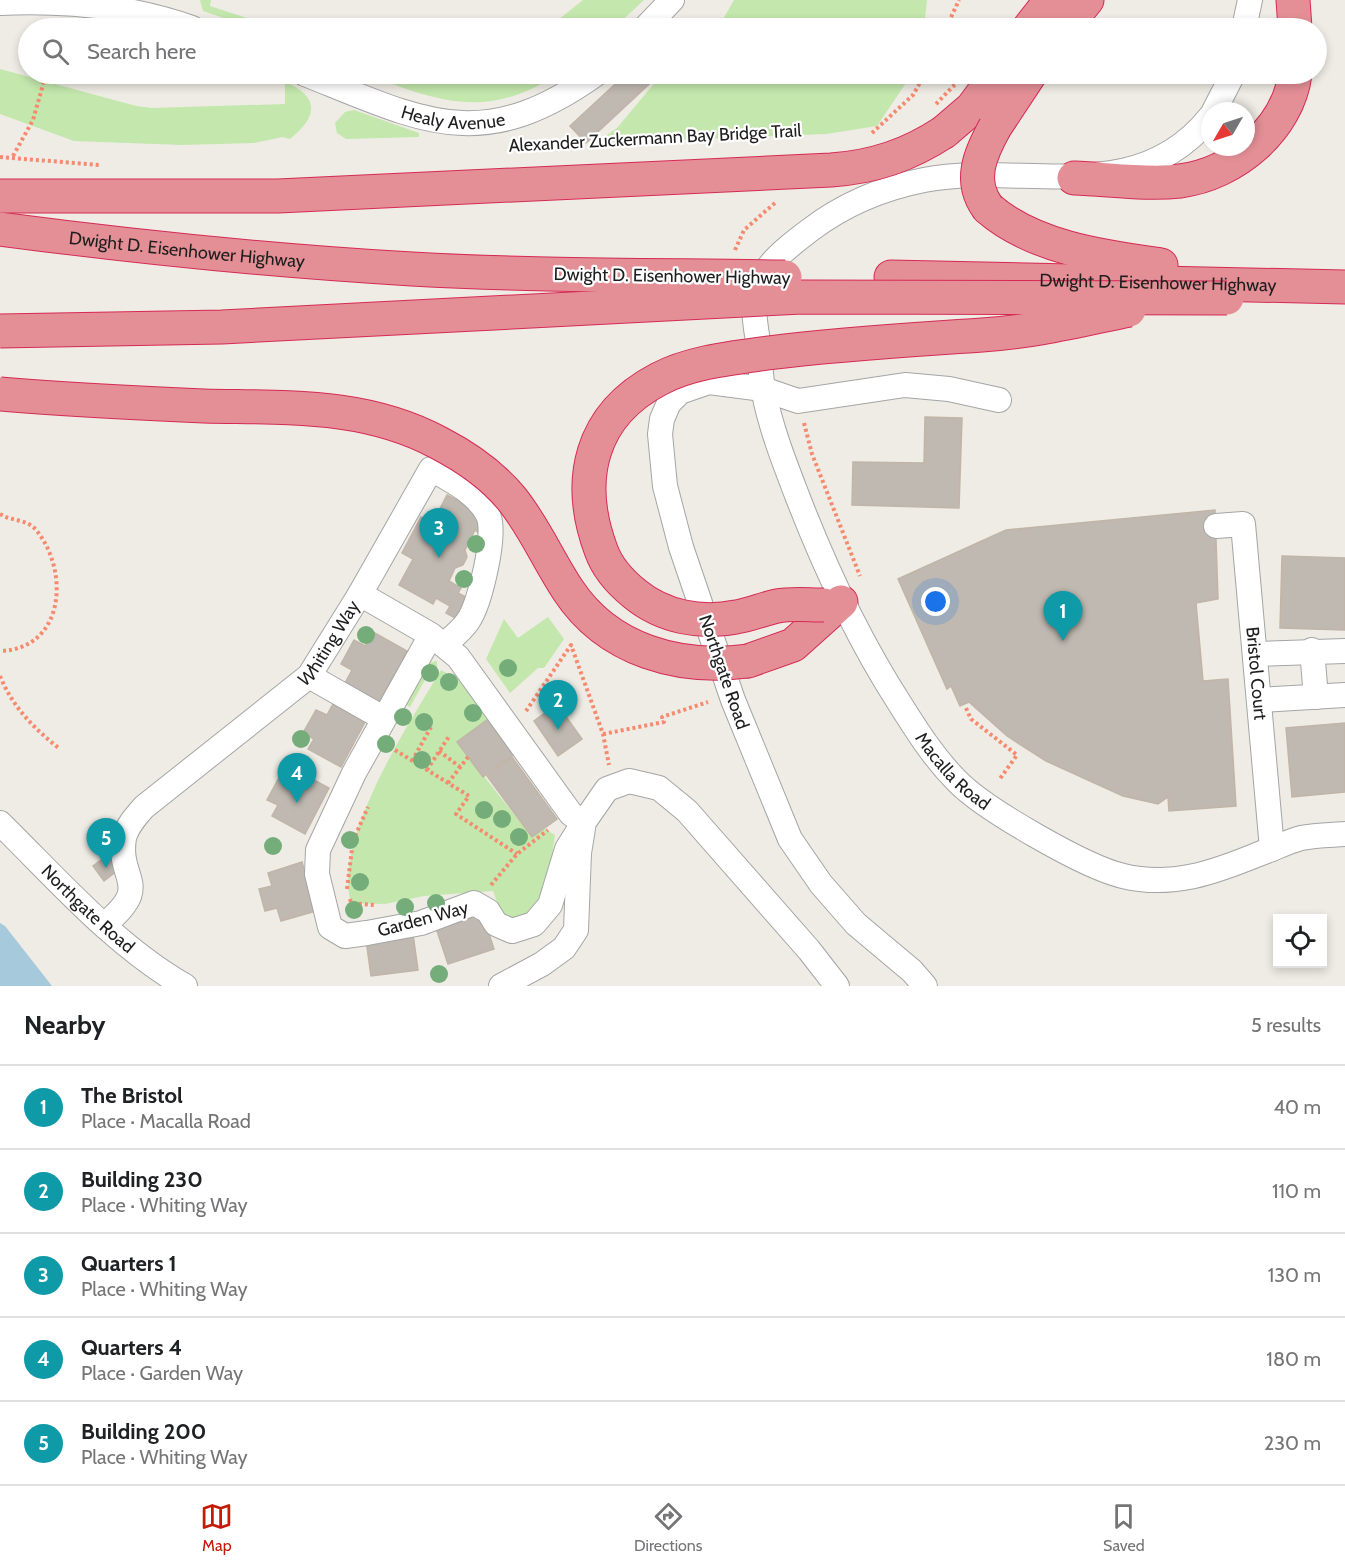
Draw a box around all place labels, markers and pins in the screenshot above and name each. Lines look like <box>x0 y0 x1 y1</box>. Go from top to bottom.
pin: 3 <box>420 508 458 558</box>
pin: 1 <box>1044 592 1082 641</box>
pin: 2 <box>538 680 578 730</box>
pin: 4 <box>278 754 316 803</box>
pin: 5 <box>86 818 126 868</box>

